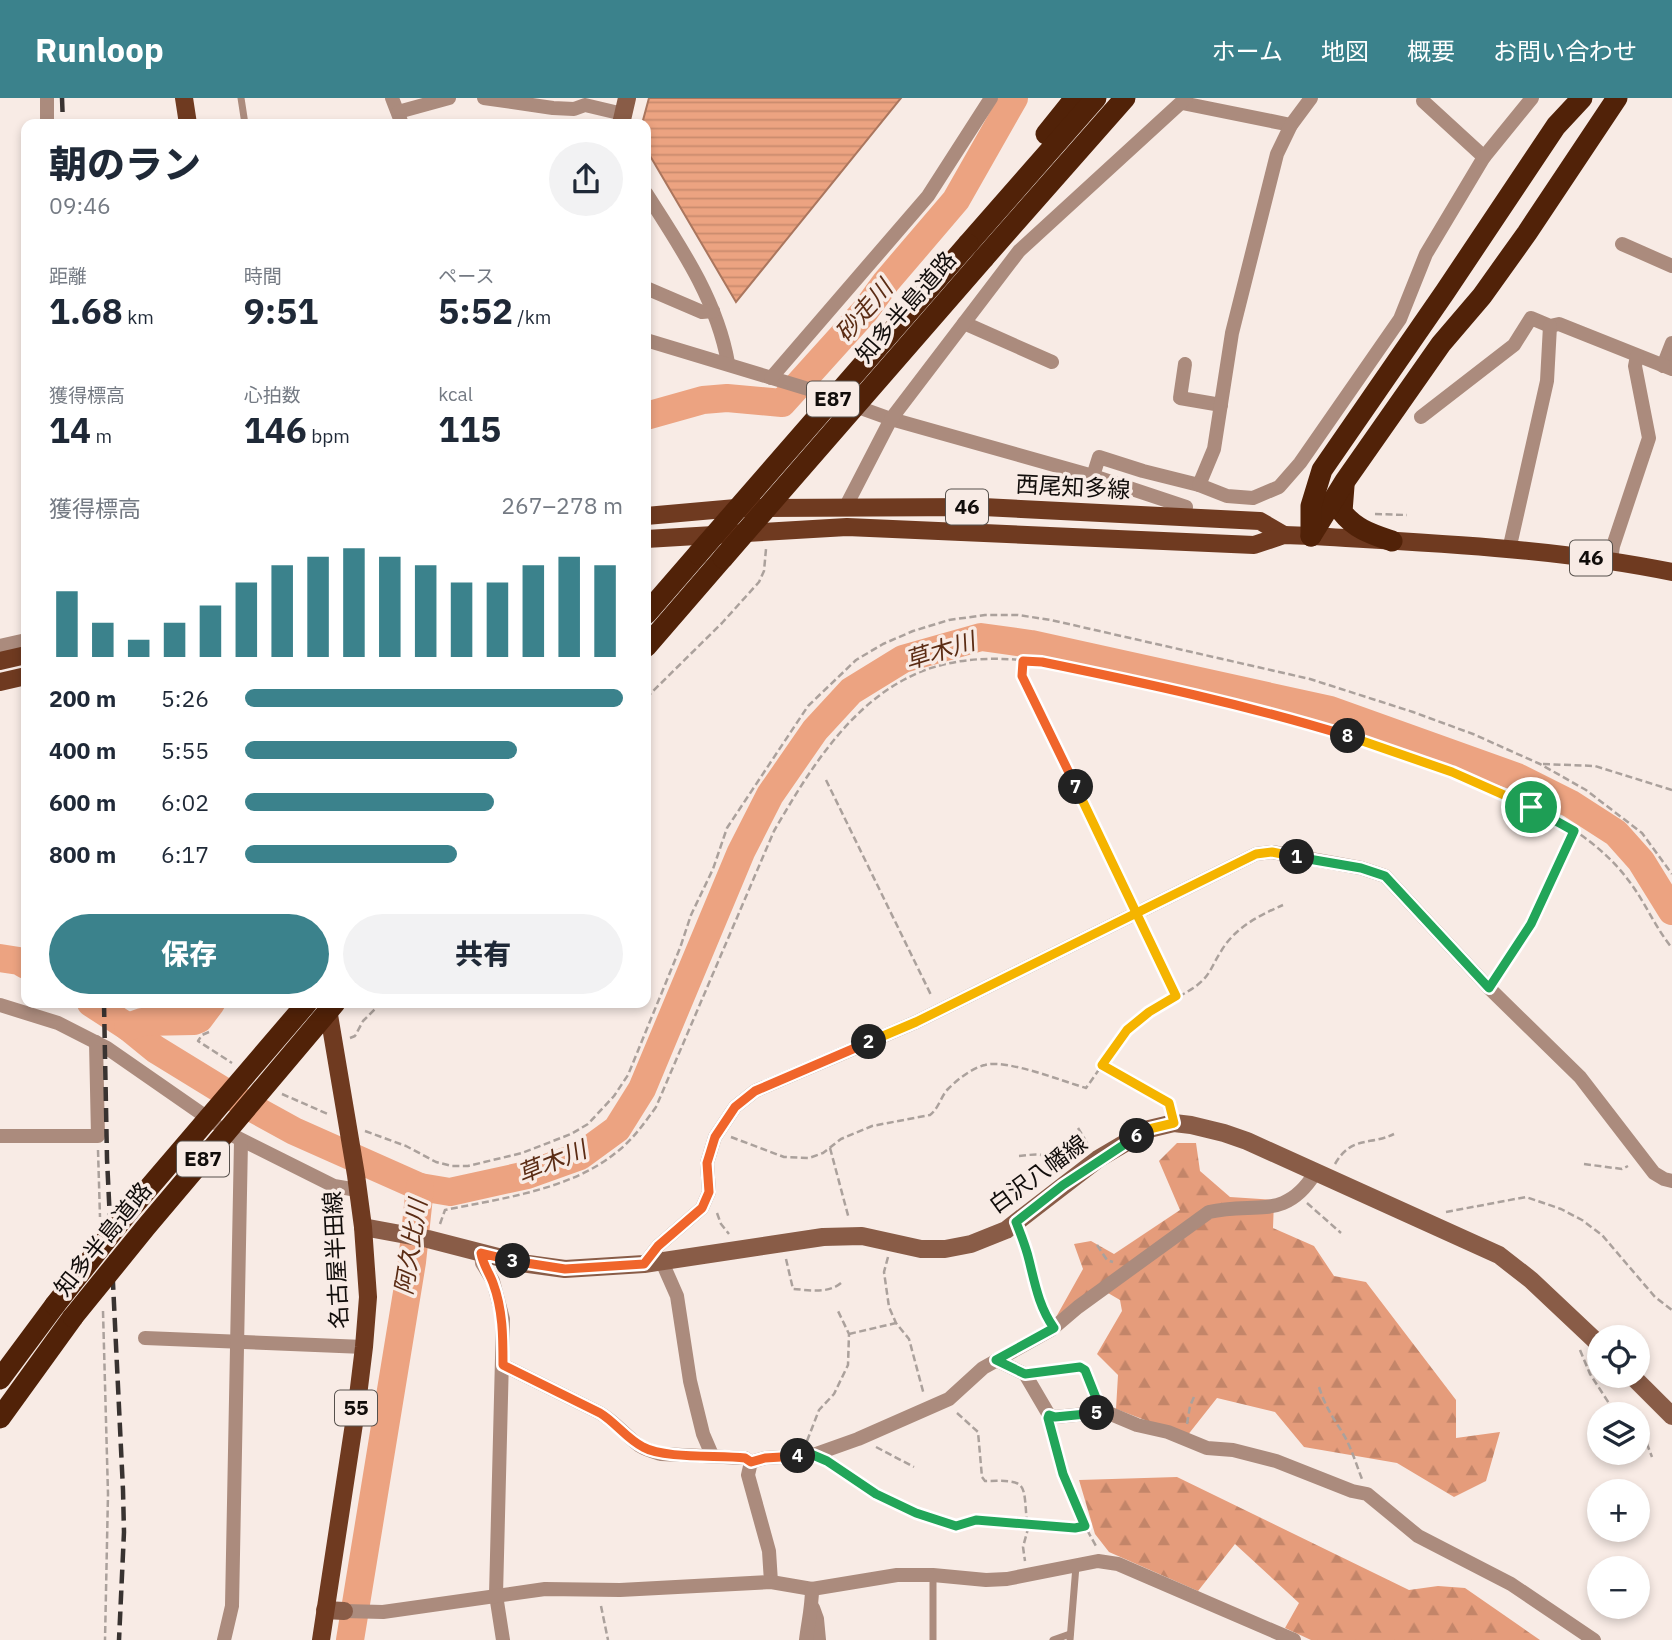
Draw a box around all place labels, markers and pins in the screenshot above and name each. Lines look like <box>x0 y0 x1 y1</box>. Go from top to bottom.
pin: 8 <box>1330 718 1366 754</box>
pin: 7 <box>1058 770 1094 804</box>
pin <box>1501 777 1561 837</box>
pin: 1 <box>1280 840 1314 874</box>
pin: 2 <box>852 1024 886 1060</box>
pin: 6 <box>1120 1118 1154 1154</box>
pin: 3 <box>496 1244 530 1278</box>
pin: 5 <box>1080 1396 1114 1430</box>
pin: 4 <box>780 1438 816 1474</box>

